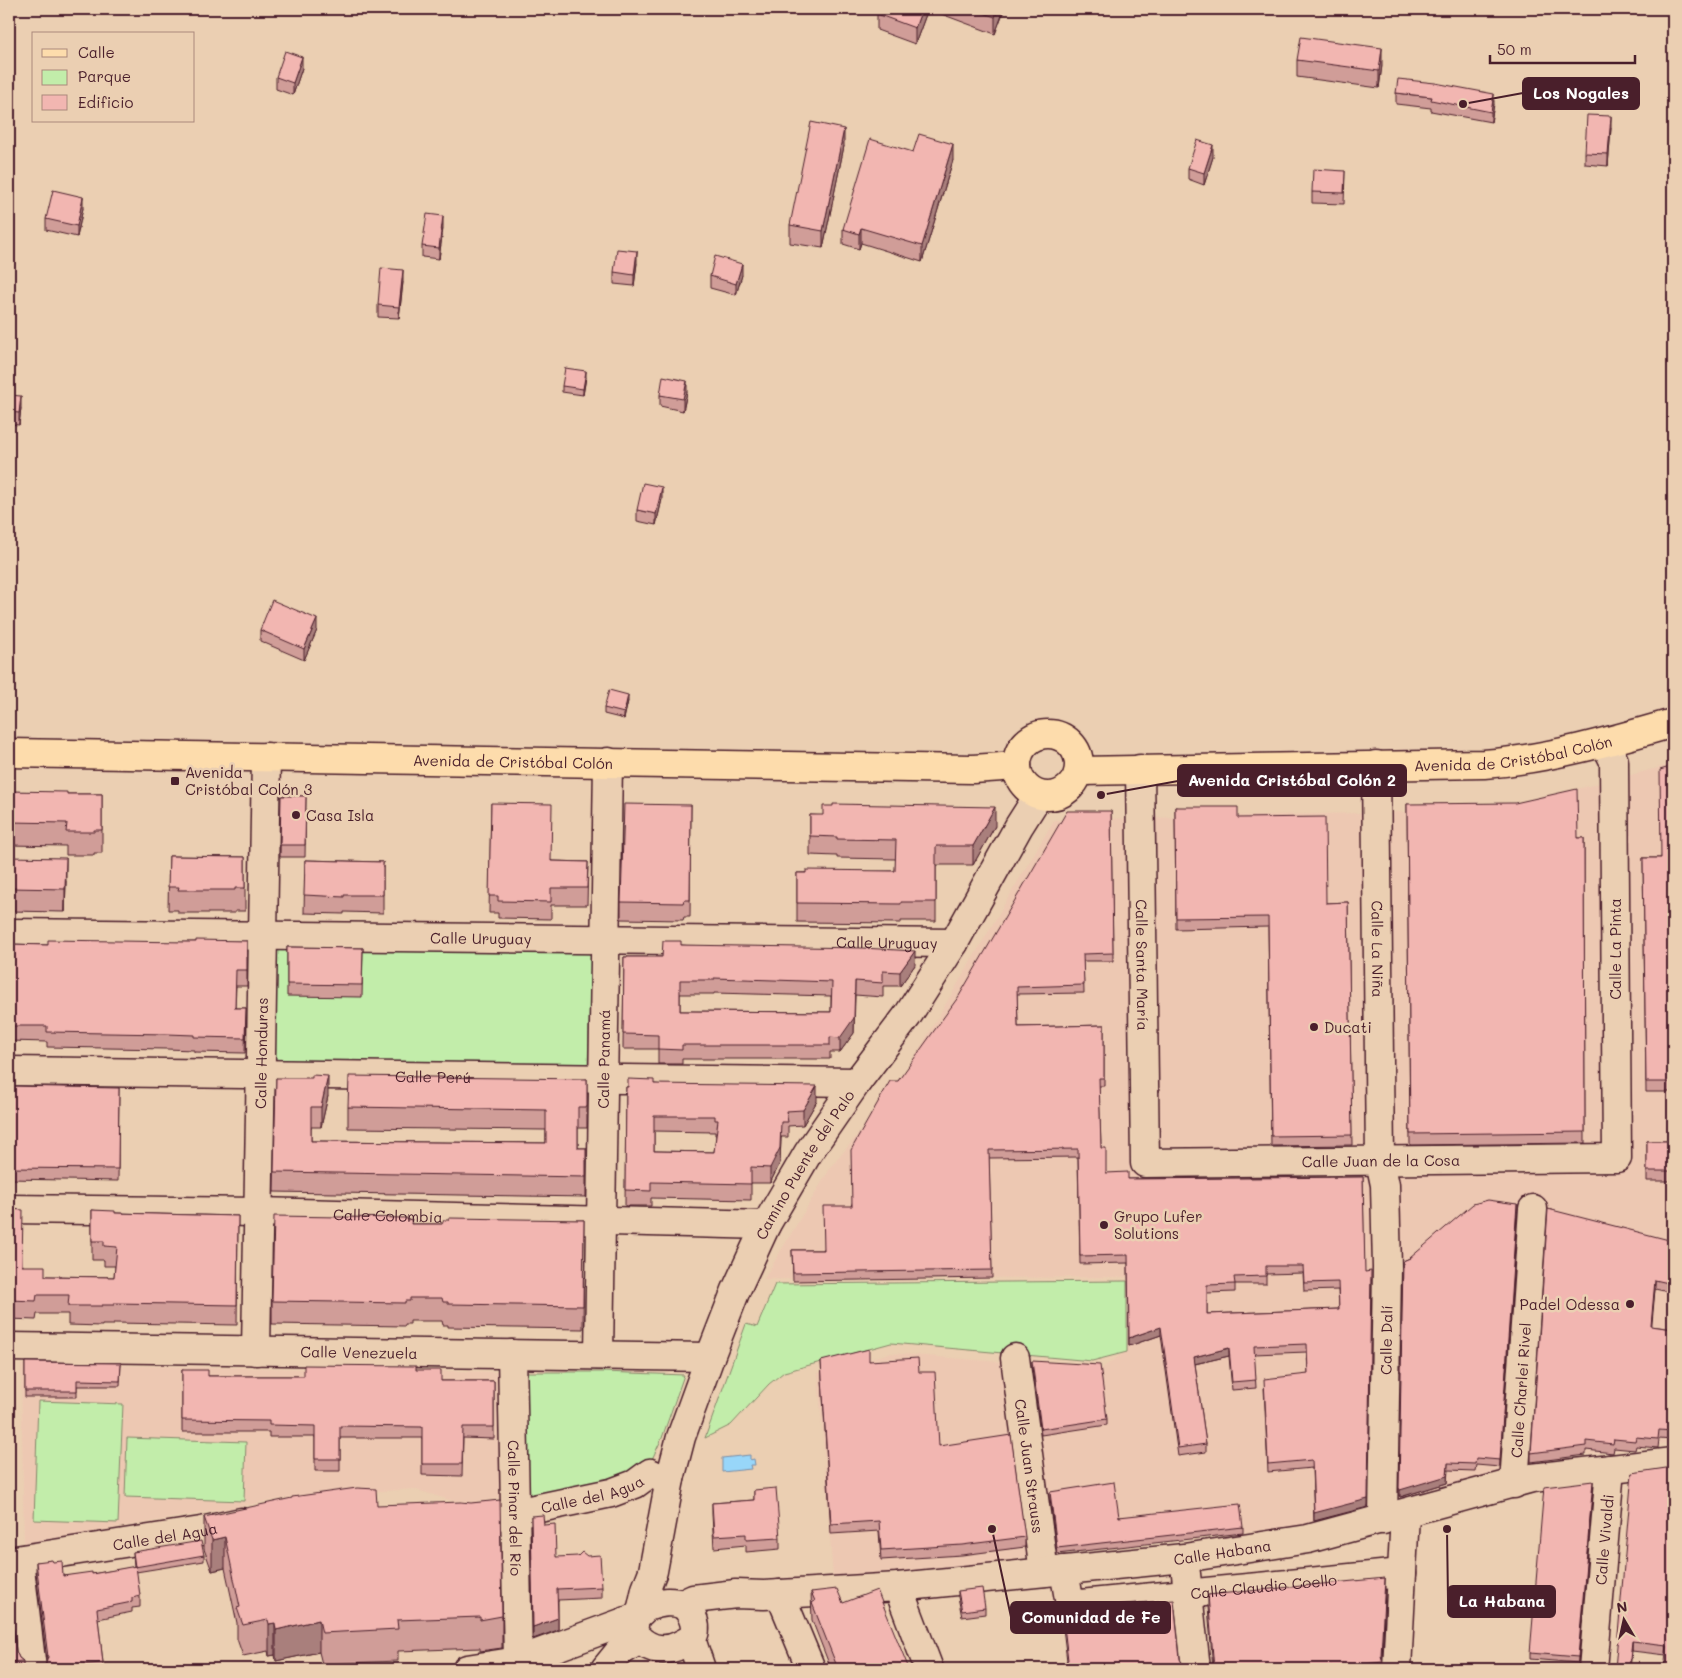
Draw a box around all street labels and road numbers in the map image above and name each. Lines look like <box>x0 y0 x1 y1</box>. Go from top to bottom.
street label: Avenida de Cristóbal Colón <box>1414 731 1614 775</box>
street label: Avenida de Cristóbal Colón <box>413 750 613 773</box>
street label: Calle La Pinta <box>1605 898 1625 1000</box>
street label: Calle Santa María <box>1132 899 1153 1031</box>
street label: Calle La Niña <box>1367 900 1388 998</box>
street label: Calle Uruguay <box>430 927 532 949</box>
street label: Calle Uruguay <box>836 932 938 953</box>
street label: Calle Honduras <box>250 997 272 1109</box>
street label: Calle Panamá <box>593 1009 614 1109</box>
street label: Calle Perú <box>395 1066 471 1087</box>
street label: Camino Puente del Palo <box>751 1086 859 1243</box>
street label: Calle Juan de la Cosa <box>1302 1150 1460 1171</box>
street label: Calle Colombia <box>333 1204 443 1227</box>
street label: Calle Dalí <box>1375 1305 1397 1375</box>
street label: Calle Charlei Rivel <box>1506 1322 1535 1458</box>
street label: Calle Venezuela <box>300 1341 418 1363</box>
street label: Calle Juan Strauss <box>1011 1398 1049 1534</box>
street label: Calle Pinar del Río <box>504 1440 526 1576</box>
street label: Calle del Agua <box>539 1471 648 1517</box>
street label: Calle Vivaldi <box>1590 1493 1618 1586</box>
street label: Calle del Agua <box>111 1518 219 1555</box>
street label: Calle Habana <box>1173 1535 1273 1569</box>
street label: Calle Claudio Coello <box>1189 1569 1338 1603</box>

